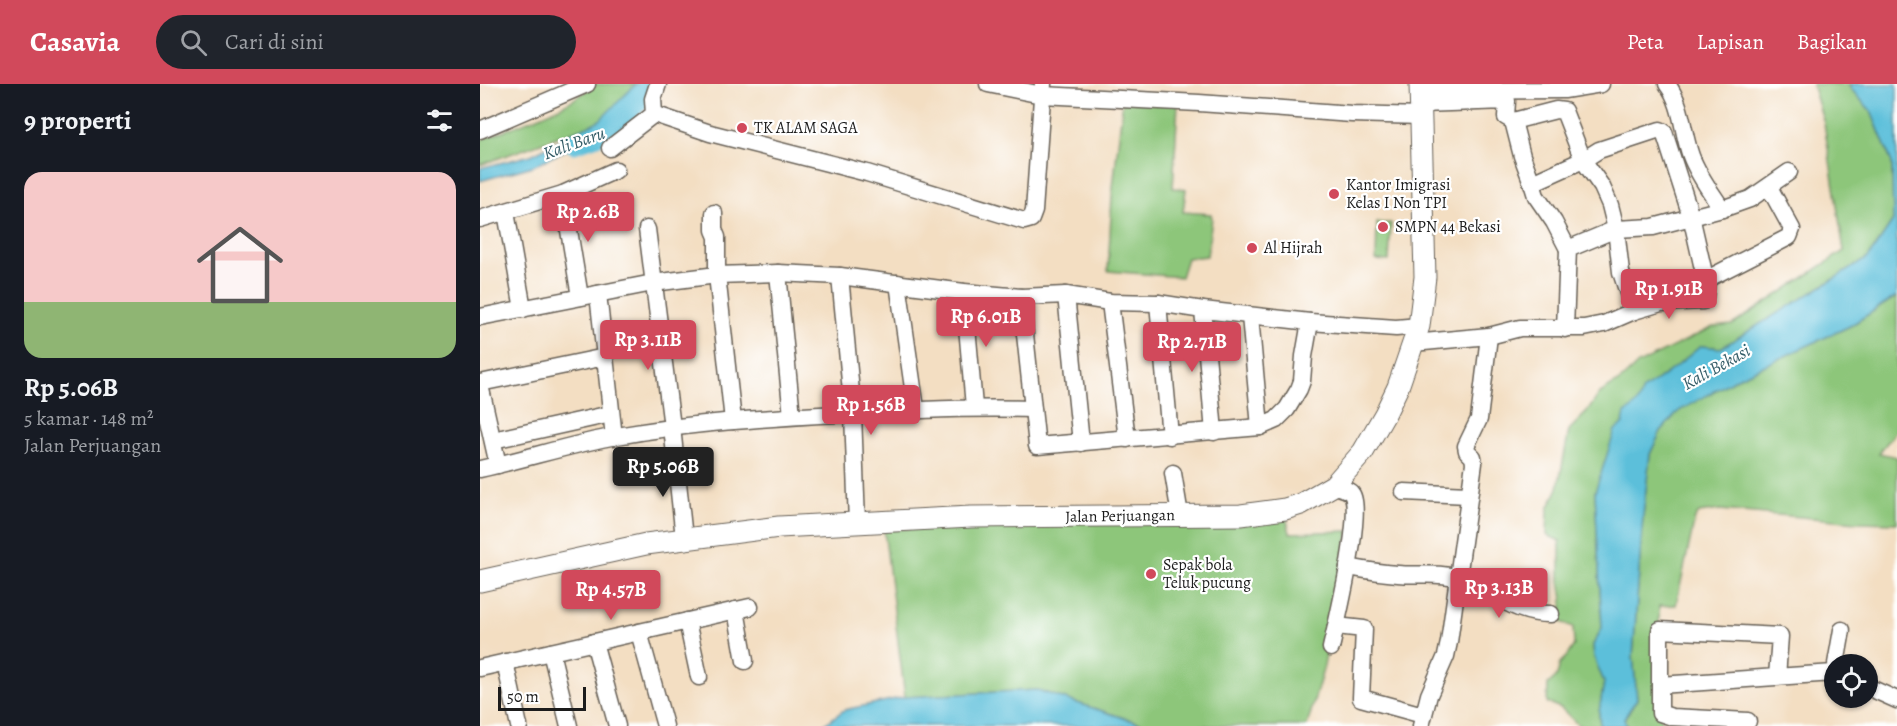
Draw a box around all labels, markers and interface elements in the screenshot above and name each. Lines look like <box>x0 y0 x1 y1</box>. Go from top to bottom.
search box <box>156 15 576 69</box>
text: Casavia <box>30 23 120 61</box>
icon: search <box>177 26 210 59</box>
text: Cari di sini <box>225 27 324 57</box>
text: Peta <box>1627 28 1664 56</box>
text: Lapisan <box>1697 28 1764 56</box>
text: Bagikan <box>1797 28 1867 56</box>
text: 9 properti <box>24 103 131 138</box>
icon: filters <box>423 104 456 137</box>
place label: TK ALAM SAGA <box>754 117 858 139</box>
water label: Kali Baru <box>540 121 609 165</box>
marker: TK ALAM SAGA <box>735 121 749 135</box>
place label: Kantor Imigrasi Kelas I Non TPI <box>1346 174 1450 214</box>
marker: Kantor Imigrasi Kelas I Non TPI <box>1327 187 1341 201</box>
pin: Rp 2.6B <box>533 192 643 243</box>
text: Rp 2.6B <box>556 198 620 225</box>
icon: home <box>186 211 294 319</box>
place label: SMPN 44 Bekasi <box>1395 216 1501 238</box>
marker: SMPN 44 Bekasi <box>1376 220 1390 234</box>
place label: Al Hijrah <box>1263 237 1323 259</box>
marker: Al Hijrah <box>1245 241 1259 255</box>
pin: Rp 1.91B <box>1607 269 1731 320</box>
text: Rp 1.91B <box>1635 275 1703 302</box>
pin: Rp 6.01B <box>924 297 1048 348</box>
text: Rp 6.01B <box>950 303 1022 330</box>
pin: Rp 3.11B <box>586 320 710 371</box>
pin: Rp 2.71B <box>1130 322 1254 373</box>
text: Rp 3.11B <box>614 326 682 353</box>
text: Rp 2.71B <box>1157 328 1227 355</box>
water label: Kali Bekasi <box>1678 338 1755 395</box>
text: Rp 5.06B <box>24 370 118 405</box>
pin: Rp 1.56B <box>809 385 933 436</box>
text: Rp 1.56B <box>836 391 906 418</box>
text: 5 kamar · 148 m² <box>24 405 154 432</box>
text: Jalan Perjuangan <box>24 432 161 459</box>
pin: Rp 5.06B <box>601 447 725 498</box>
text: Rp 5.06B <box>627 453 699 480</box>
street label: Jalan Perjuangan <box>1065 504 1175 528</box>
place label: Sepak bola Teluk pucung <box>1163 554 1251 594</box>
marker: Sepak bola Teluk pucung <box>1144 567 1158 581</box>
pin: Rp 3.13B <box>1437 568 1561 619</box>
pin: Rp 4.57B <box>549 570 673 621</box>
text: Rp 3.13B <box>1464 574 1534 601</box>
text: Rp 4.57B <box>575 576 647 603</box>
map controls <box>1824 654 1878 708</box>
button: locate <box>1824 654 1878 708</box>
scale bar <box>498 684 586 712</box>
text: 50 m <box>507 686 539 708</box>

